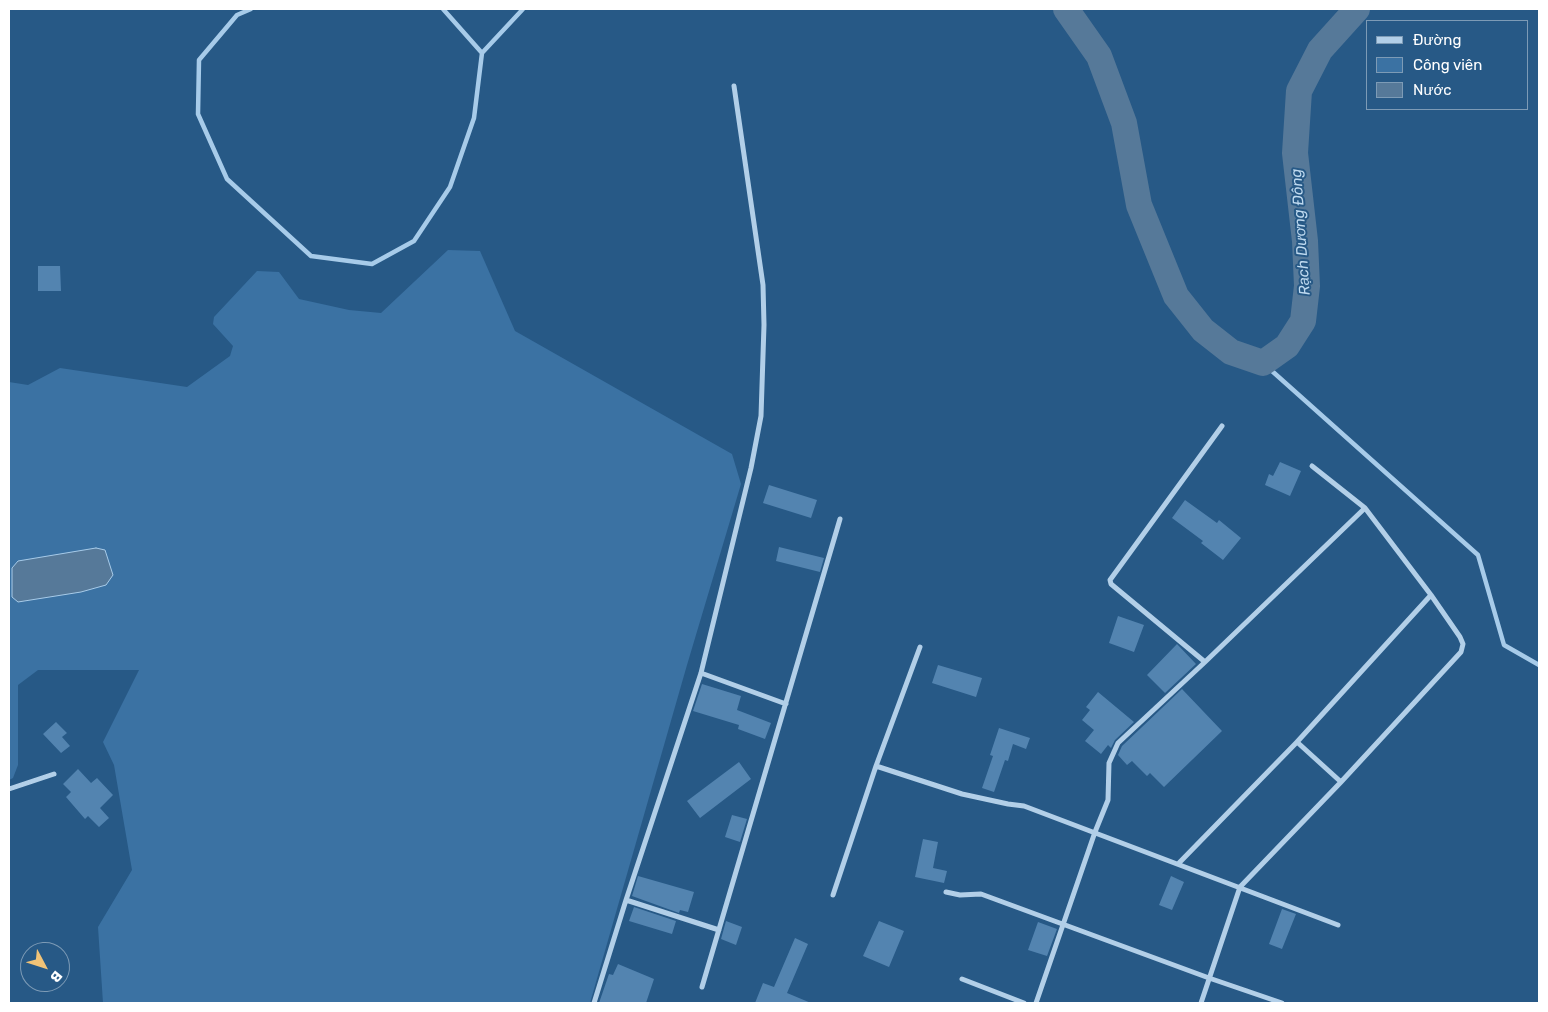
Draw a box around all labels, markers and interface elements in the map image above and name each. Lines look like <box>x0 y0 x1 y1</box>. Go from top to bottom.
legend <box>1366 20 1528 110</box>
text: Đường <box>1413 31 1461 49</box>
text: Công viên <box>1413 56 1482 74</box>
text: Nước <box>1413 81 1452 99</box>
water label: Rạch Dương Đông <box>1288 168 1314 296</box>
north arrow <box>20 942 70 992</box>
text: B <box>46 967 66 986</box>

